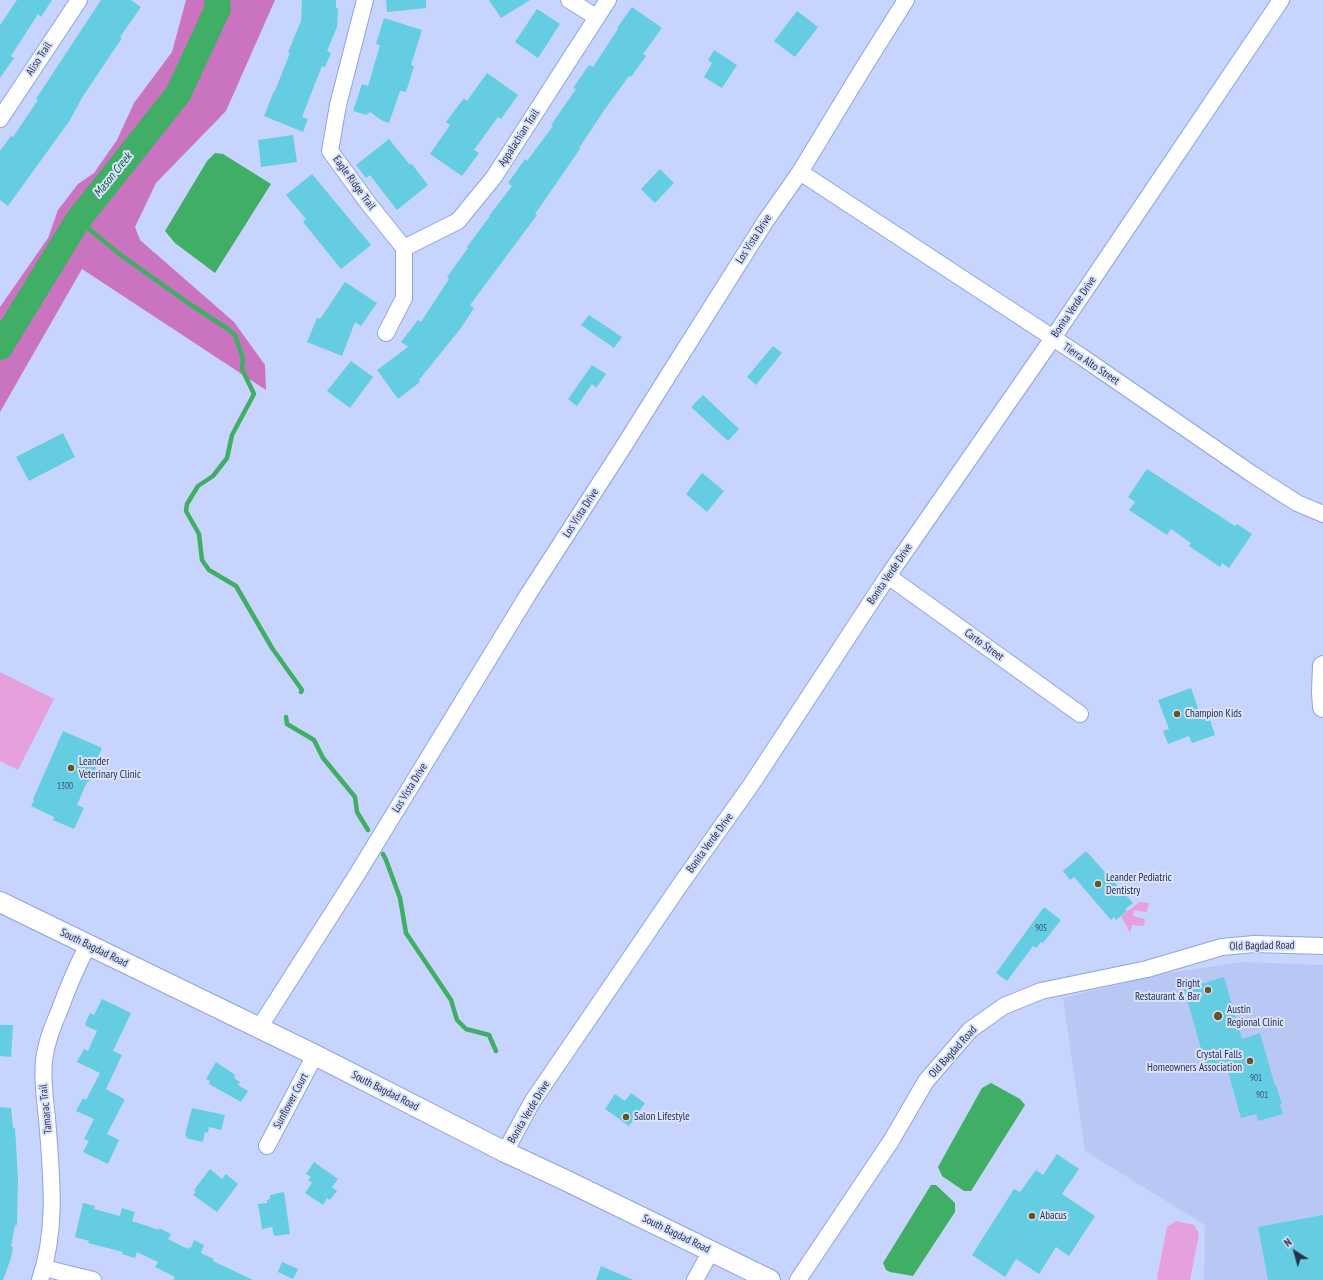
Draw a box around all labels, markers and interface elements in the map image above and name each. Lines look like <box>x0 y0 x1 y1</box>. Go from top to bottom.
street label: Aliso Trail <box>23 40 55 78</box>
street label: Appalachian Trail <box>496 107 542 169</box>
water label: Mason Creek <box>91 150 135 200</box>
street label: Eagle Ridge Trail <box>330 153 378 213</box>
street label: Los Vista Drive <box>733 212 775 266</box>
street label: Bonita Verde Drive <box>1049 274 1099 340</box>
street label: Tierra Alto Street <box>1060 340 1122 388</box>
street label: Los Vista Drive <box>560 486 602 540</box>
street label: Bonita Verde Drive <box>865 541 915 607</box>
street label: Carto Street <box>962 626 1006 664</box>
place label: Champion Kids <box>1185 707 1242 721</box>
marker: Champion Kids <box>1172 709 1182 719</box>
place label: Leander Veterinary Clinic <box>79 755 141 781</box>
street label: Los Vista Drive <box>390 761 430 815</box>
marker: Leander Veterinary Clinic <box>66 763 76 773</box>
house number: 1300 <box>57 781 73 791</box>
street label: Bonita Verde Drive <box>684 811 736 875</box>
place label: Leander Pediatric Dentistry <box>1106 871 1172 897</box>
marker: Leander Pediatric Dentistry <box>1093 879 1103 889</box>
house number: 905 <box>1035 923 1047 933</box>
street label: South Bagdad Road <box>58 926 130 970</box>
street label: Old Bagdad Road <box>1229 939 1295 953</box>
place label: Bright Restaurant & Bar <box>1135 977 1200 1003</box>
marker: Bright Restaurant & Bar <box>1203 985 1213 995</box>
place label: Austin Regional Clinic <box>1227 1003 1283 1029</box>
marker: Austin Regional Clinic <box>1212 1010 1224 1022</box>
street label: Old Bagdad Road <box>926 1023 980 1081</box>
place label: Crystal Falls Homeowners Association <box>1147 1048 1242 1074</box>
marker: Crystal Falls Homeowners Association <box>1245 1056 1255 1066</box>
street label: South Bagdad Road <box>349 1068 421 1114</box>
street label: Sunflower Court <box>271 1071 311 1131</box>
house number: 901 <box>1250 1073 1262 1083</box>
street label: Bonita Verde Drive <box>505 1078 553 1146</box>
street label: Tamarac Trail <box>37 1083 55 1135</box>
house number: 901 <box>1256 1090 1268 1100</box>
place label: Salon Lifestyle <box>634 1110 690 1124</box>
marker: Salon Lifestyle <box>621 1112 631 1122</box>
place label: Abacus <box>1040 1209 1067 1223</box>
marker: Abacus <box>1027 1211 1037 1221</box>
street label: South Bagdad Road <box>640 1212 712 1256</box>
north arrow <box>1275 1232 1315 1272</box>
text: N <box>1281 1235 1294 1250</box>

